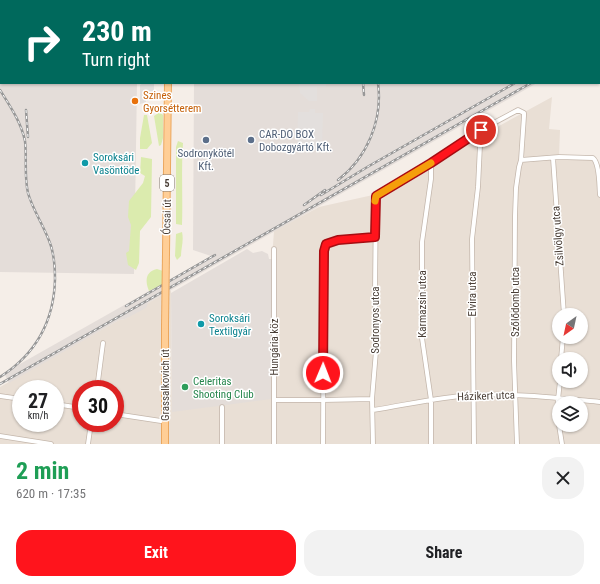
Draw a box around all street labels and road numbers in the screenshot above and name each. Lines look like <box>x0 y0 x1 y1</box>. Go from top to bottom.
road number: 5 <box>160 175 174 191</box>
street label: Ócsai út <box>160 199 174 235</box>
street label: Zsilvölgy utca <box>549 206 567 266</box>
street label: Szőlődomb utca <box>509 267 522 337</box>
street label: Karmazsin utca <box>416 270 429 338</box>
street label: Elvira utca <box>466 271 479 317</box>
street label: Sodronyos utca <box>369 286 382 354</box>
street label: Hungária köz <box>268 318 281 376</box>
street label: Grassalkovich út <box>159 349 172 421</box>
street label: Házikert utca <box>457 388 515 404</box>

